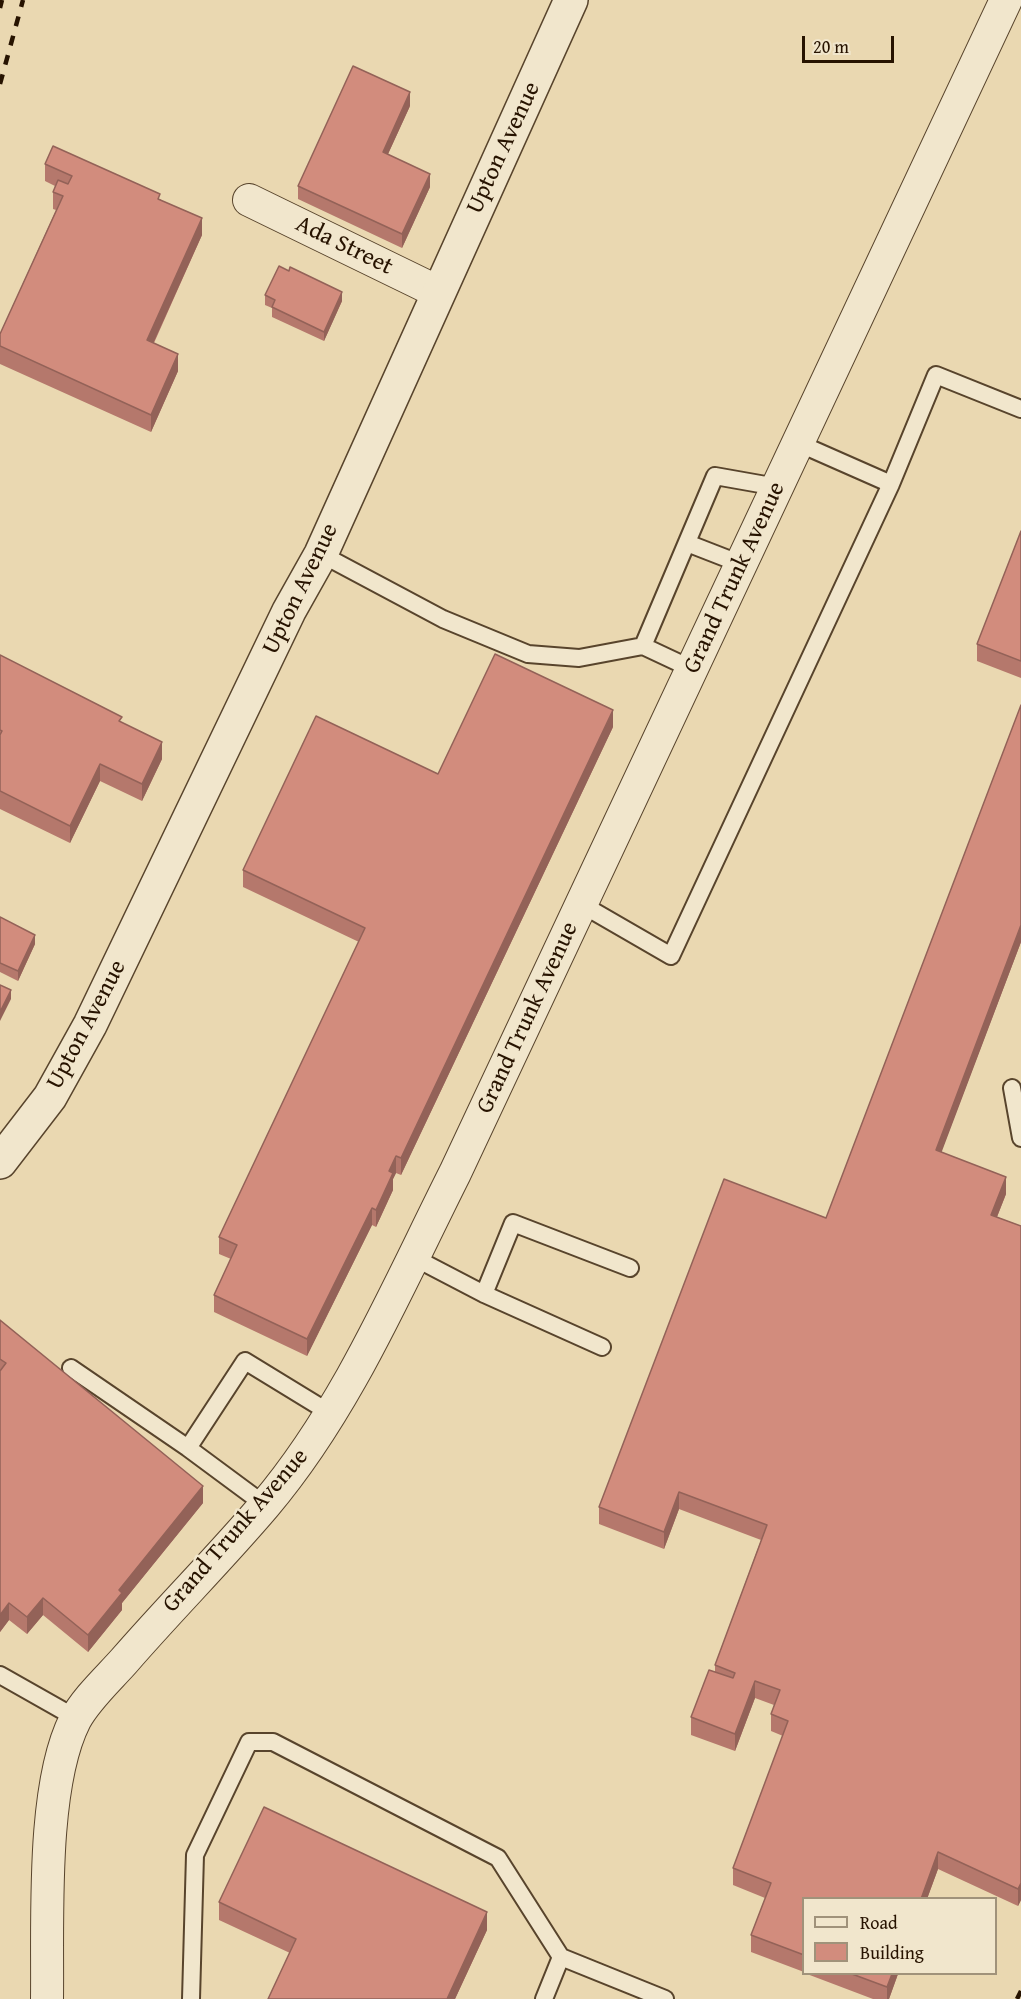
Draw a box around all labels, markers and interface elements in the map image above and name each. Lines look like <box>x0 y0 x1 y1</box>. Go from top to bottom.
scale bar <box>805 24 896 62</box>
text: 20 m <box>813 33 849 60</box>
street label: Upton Avenue <box>461 78 547 218</box>
street label: Ada Street <box>291 210 397 282</box>
street label: Grand Trunk Avenue <box>678 478 792 678</box>
street label: Upton Avenue <box>257 519 345 659</box>
street label: Grand Trunk Avenue <box>471 918 585 1118</box>
street label: Upton Avenue <box>41 956 133 1094</box>
street label: Grand Trunk Avenue <box>157 1443 315 1619</box>
legend <box>802 1897 997 1975</box>
text: Road <box>860 1909 898 1936</box>
text: Building <box>860 1939 924 1966</box>

